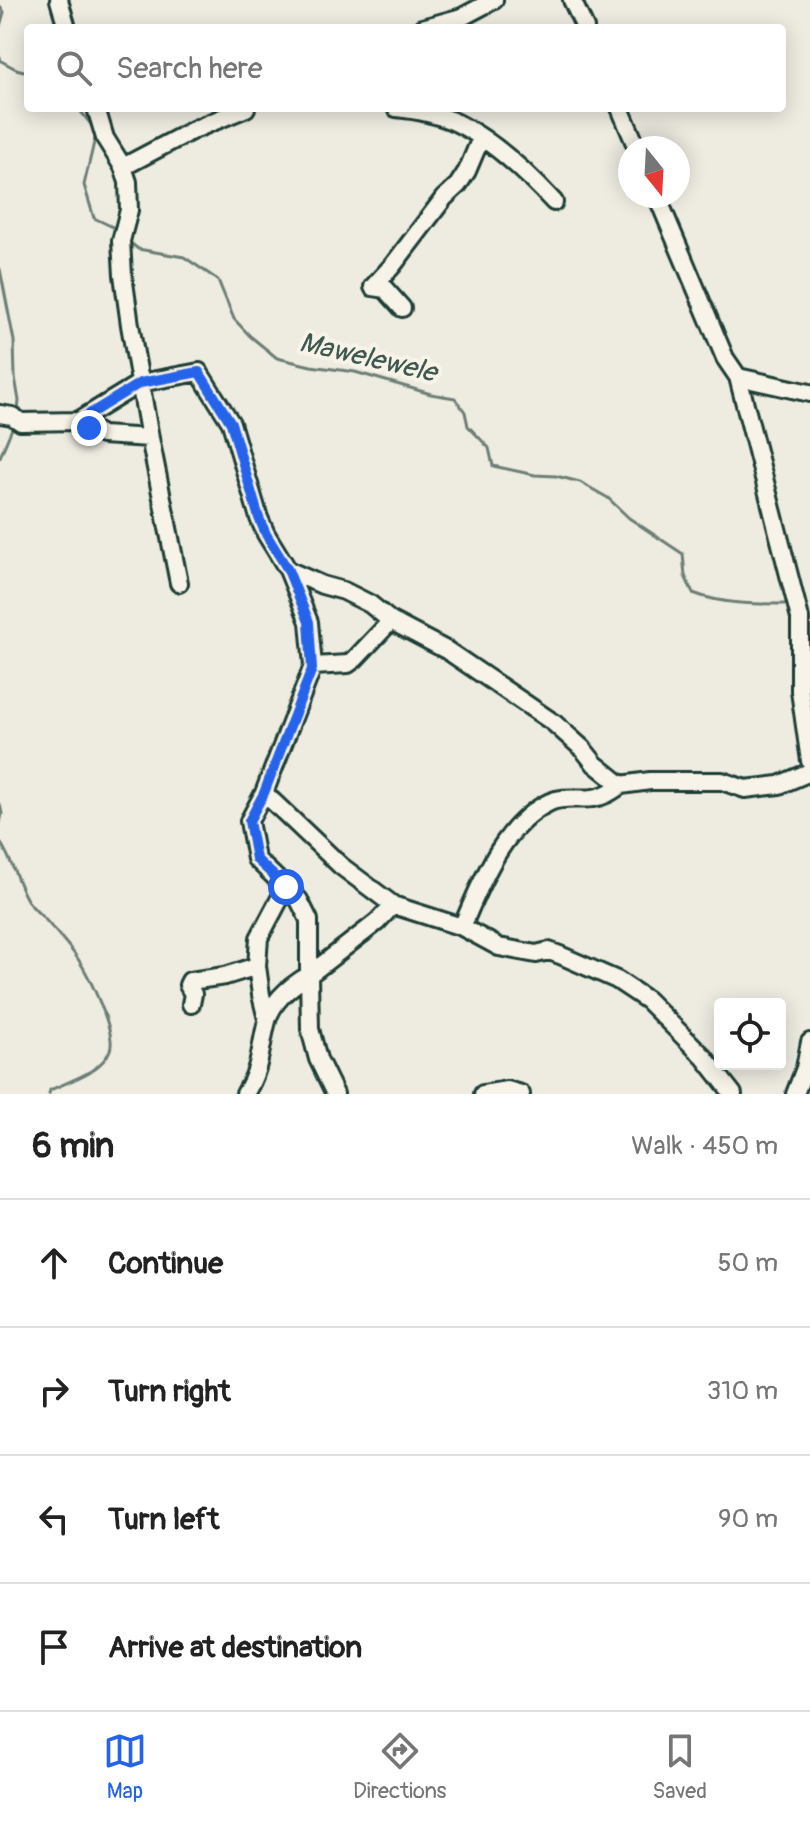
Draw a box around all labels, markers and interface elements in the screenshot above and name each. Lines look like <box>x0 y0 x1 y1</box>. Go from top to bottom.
search box <box>24 24 786 112</box>
icon: search <box>52 46 96 90</box>
text: Search here <box>116 50 263 87</box>
north arrow <box>618 136 690 208</box>
water label: Mawelewele <box>296 325 443 391</box>
route end <box>71 410 107 446</box>
route start <box>268 869 304 905</box>
map controls <box>714 998 786 1070</box>
button: locate <box>714 998 786 1070</box>
text: 6 min <box>32 1125 114 1168</box>
text: Walk · 450 m <box>631 1130 778 1162</box>
icon: ahead <box>32 1241 76 1285</box>
text: Continue <box>108 1245 223 1282</box>
text: 50 m <box>717 1247 778 1279</box>
icon: right <box>32 1369 76 1413</box>
text: Turn right <box>108 1373 231 1410</box>
text: 310 m <box>707 1375 778 1407</box>
icon: left <box>32 1497 76 1541</box>
text: Turn left <box>108 1501 219 1538</box>
text: 90 m <box>718 1503 778 1535</box>
icon: arrive <box>32 1625 76 1669</box>
text: Arrive at destination <box>108 1629 362 1666</box>
tab: Map <box>103 1729 147 1805</box>
tab: Directions <box>353 1729 446 1805</box>
tab: Saved <box>652 1729 707 1805</box>

